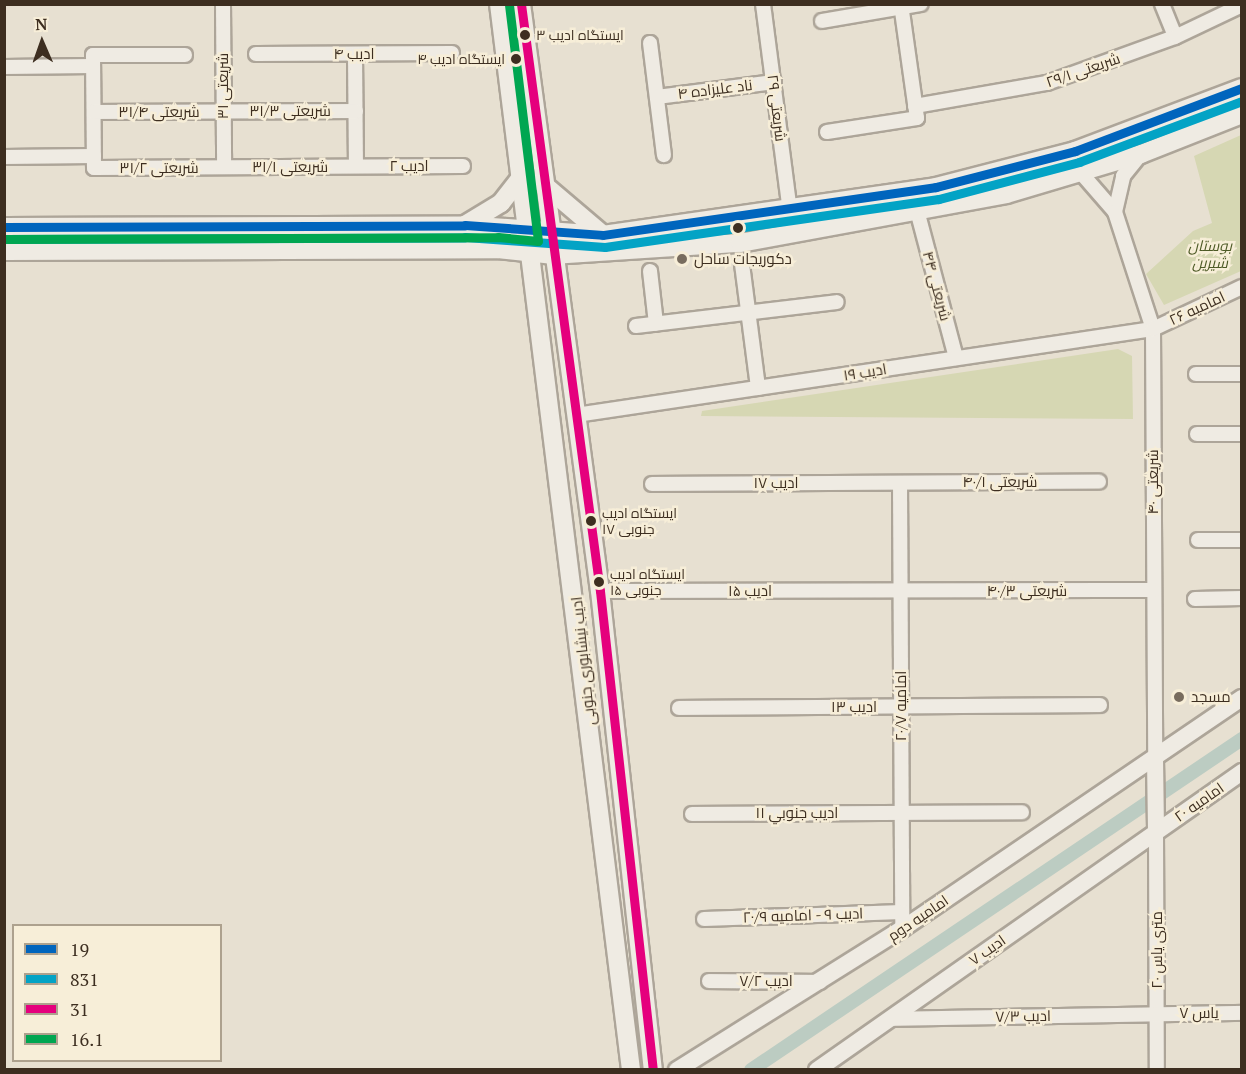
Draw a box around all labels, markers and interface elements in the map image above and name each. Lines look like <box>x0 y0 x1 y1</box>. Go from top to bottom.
north arrow <box>12 12 72 72</box>
text: N <box>35 13 48 35</box>
place label: ایستگاه ادیب ۳ <box>536 27 624 43</box>
marker: ایستگاه ادیب ۳ <box>519 29 531 41</box>
street label: ادیب ۴ <box>333 45 375 63</box>
street label: شریعتی ۲۹/۱ <box>1044 49 1122 91</box>
place label: ایستگاه ادیب ۴ <box>417 51 505 67</box>
street label: شریعتی ۳۱ <box>214 53 232 119</box>
marker: ایستگاه ادیب ۴ <box>510 53 522 65</box>
street label: شریعتی ۲۹ <box>764 74 790 142</box>
street label: ناد علیزاده ۴ <box>677 75 753 103</box>
street label: شریعتی ۳۱/۳ <box>249 102 331 120</box>
street label: شریعتی ۳۱/۴ <box>118 103 200 121</box>
street label: ادیب ۲ <box>389 157 429 175</box>
street label: شریعتی ۳۱/۱ <box>252 158 328 176</box>
street label: شریعتی ۳۱/۲ <box>119 159 199 177</box>
unlabelled marker <box>732 222 744 234</box>
park label: بوستان شیرین <box>1188 236 1232 271</box>
street label: شریعتی ۴۴ <box>919 249 955 323</box>
place label: دکوریجات ساحل <box>694 250 792 268</box>
marker: دکوریجات ساحل <box>675 252 689 266</box>
street label: امامیه ۲۶ <box>1166 287 1228 329</box>
street label: ادیب ۱۹ <box>842 360 888 384</box>
street label: شریعتی ۴۰ <box>1144 449 1162 515</box>
street label: شریعتی ۴۰/۱ <box>962 473 1038 491</box>
street label: ادیب ۱۷ <box>753 474 799 492</box>
place label: ایستگاه ادیب جنوبی ۱۷ <box>602 505 677 538</box>
marker: ایستگاه ادیب جنوبی ۱۷ <box>585 515 597 527</box>
place label: ایستگاه ادیب جنوبی ۱۵ <box>610 566 685 598</box>
marker: ایستگاه ادیب جنوبی ۱۵ <box>593 576 605 588</box>
street label: ادیب ۱۵ <box>728 582 772 600</box>
street label: شریعتی ۴۰/۳ <box>987 582 1067 600</box>
street label: ادیب نیشابوری جنوبی <box>567 596 599 726</box>
street label: امامیه ۲۰/۷ <box>892 671 910 741</box>
place label: مسجد <box>1191 688 1231 706</box>
marker: مسجد <box>1172 690 1186 704</box>
street label: ادیب ۱۳ <box>831 698 877 716</box>
street label: امامیه ۲۰ <box>1171 779 1227 825</box>
street label: ادیب جنوبي ١١ <box>756 804 838 822</box>
street label: امامیه دوم <box>884 891 952 945</box>
street label: ادیب ۹ - امامیه ۲۰/۹ <box>742 904 864 926</box>
street label: ۲۰ متری یاس <box>1148 911 1166 989</box>
legend <box>12 924 222 1062</box>
street label: ادیب ۷ <box>965 931 1009 969</box>
text: 19 <box>70 937 89 961</box>
text: 831 <box>70 967 99 991</box>
street label: ادیب ۷/۲ <box>739 972 793 990</box>
text: 31 <box>70 997 89 1021</box>
street label: یاس ۷ <box>1179 1004 1219 1022</box>
street label: ادیب ۷/۳ <box>995 1007 1051 1025</box>
text: 16.1 <box>70 1027 104 1051</box>

